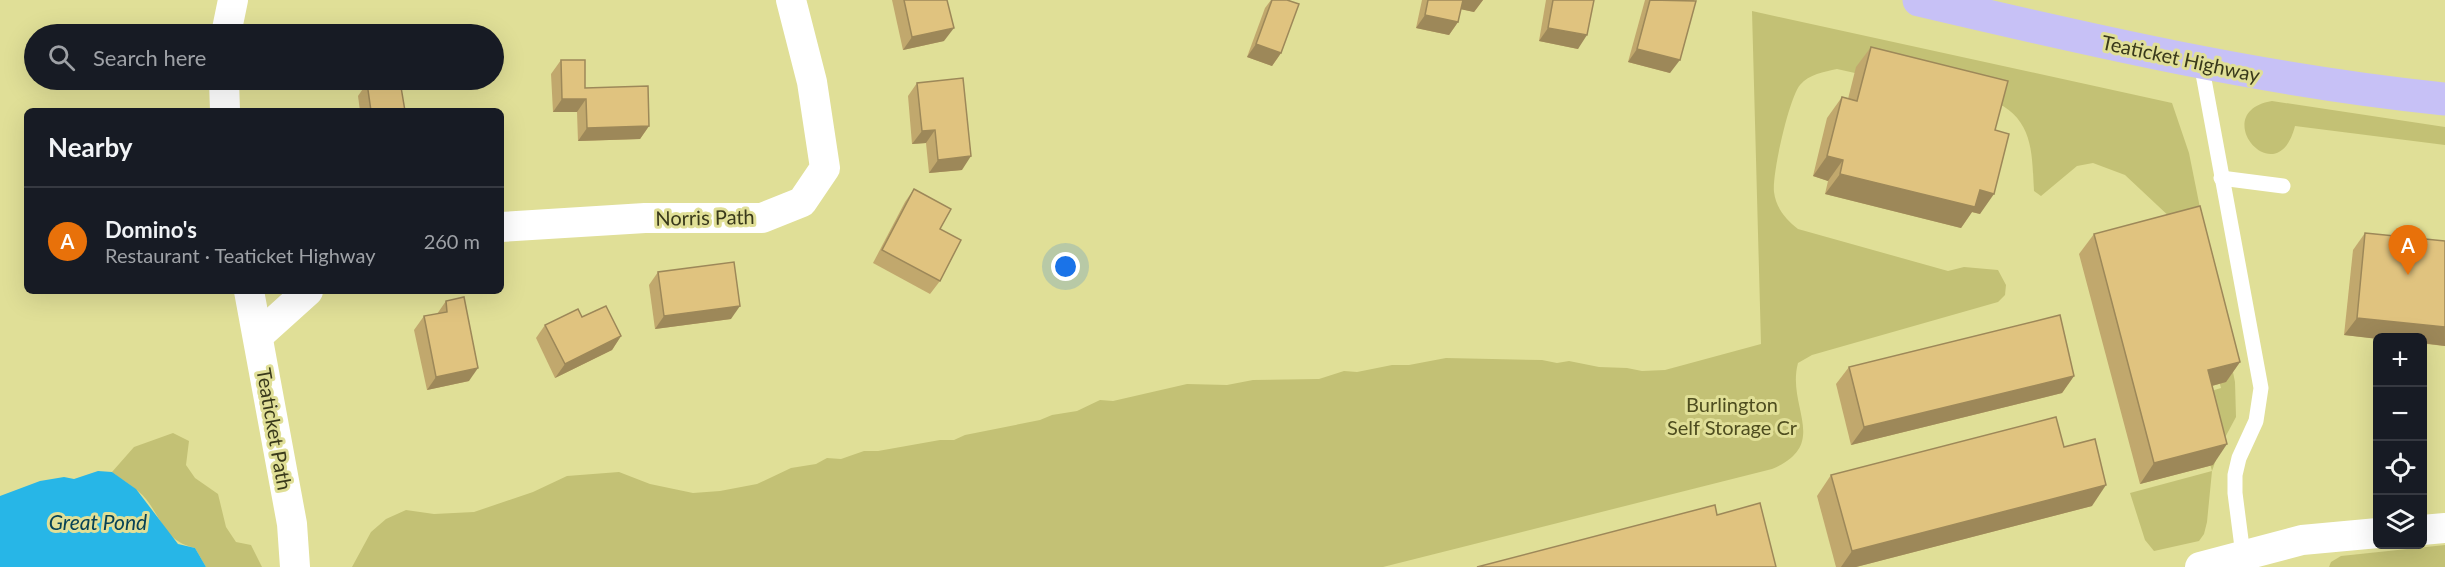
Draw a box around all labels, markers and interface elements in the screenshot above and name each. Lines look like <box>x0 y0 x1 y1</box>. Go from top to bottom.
search box <box>24 24 504 90</box>
street label: Teaticket Highway <box>2100 30 2263 87</box>
icon: search <box>45 41 78 74</box>
text: Search here <box>93 44 206 71</box>
text: Nearby <box>48 131 133 163</box>
street label: Norris Path <box>655 204 755 230</box>
text: Domino's <box>105 216 197 243</box>
pin: A <box>2388 226 2428 275</box>
text: A <box>61 229 74 253</box>
text: 260 m <box>424 229 480 253</box>
text: Restaurant · Teaticket Highway <box>105 243 375 267</box>
your location <box>1051 252 1080 281</box>
map controls <box>2373 333 2427 549</box>
button: + <box>2373 333 2427 387</box>
street label: Teaticket Path <box>252 366 298 492</box>
button: − <box>2373 387 2427 441</box>
park label: Burlington Self Storage Cr <box>1667 392 1798 439</box>
button: locate <box>2373 441 2427 495</box>
button: layers <box>2373 495 2427 549</box>
water label: Great Pond <box>49 509 147 534</box>

